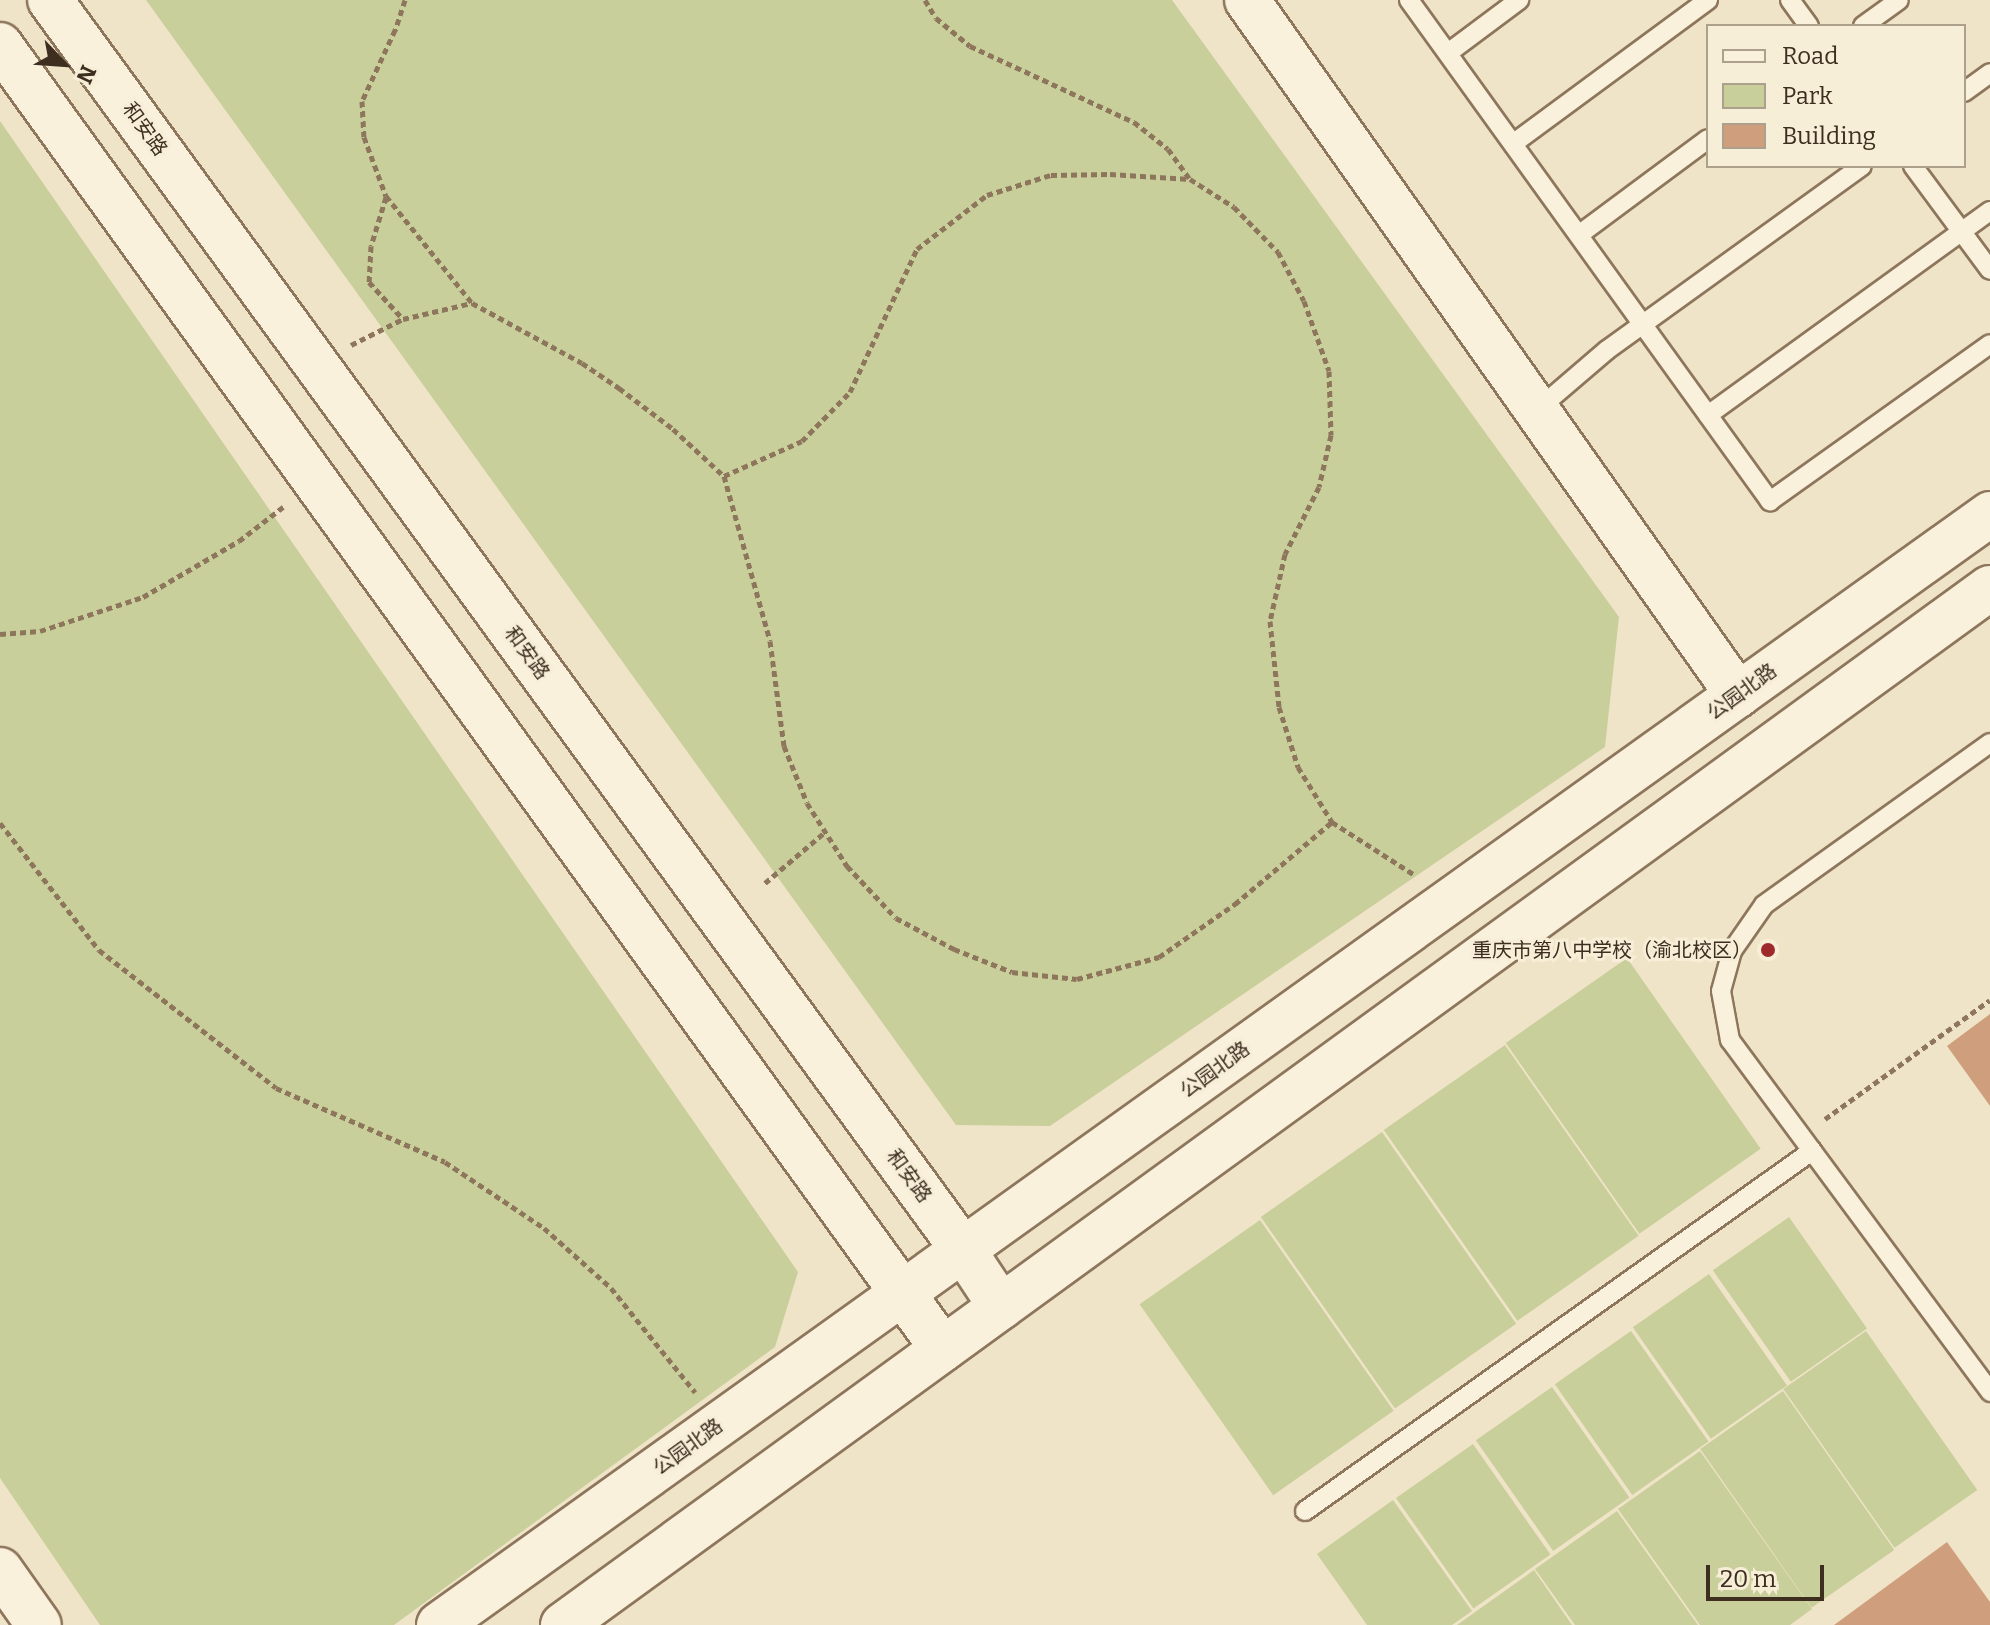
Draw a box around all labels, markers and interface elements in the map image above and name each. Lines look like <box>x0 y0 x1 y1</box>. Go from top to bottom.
north arrow <box>24 24 104 104</box>
legend <box>1706 24 1966 168</box>
text: Road <box>1782 42 1838 70</box>
text: N <box>70 61 102 88</box>
text: Park <box>1782 82 1833 110</box>
street label: 和安路 <box>118 98 172 160</box>
text: Building <box>1782 122 1876 150</box>
street label: 和安路 <box>500 622 554 684</box>
street label: 公园北路 <box>1703 659 1781 725</box>
place label: 重庆市第八中学校（渝北校区） <box>1472 938 1752 962</box>
marker: 重庆市第八中学校（渝北校区） <box>1759 941 1777 959</box>
street label: 公园北路 <box>1176 1037 1254 1103</box>
street label: 和安路 <box>882 1145 936 1207</box>
street label: 公园北路 <box>649 1414 727 1480</box>
scale bar <box>1710 1549 1828 1599</box>
text: 20 m <box>1720 1565 1776 1593</box>

